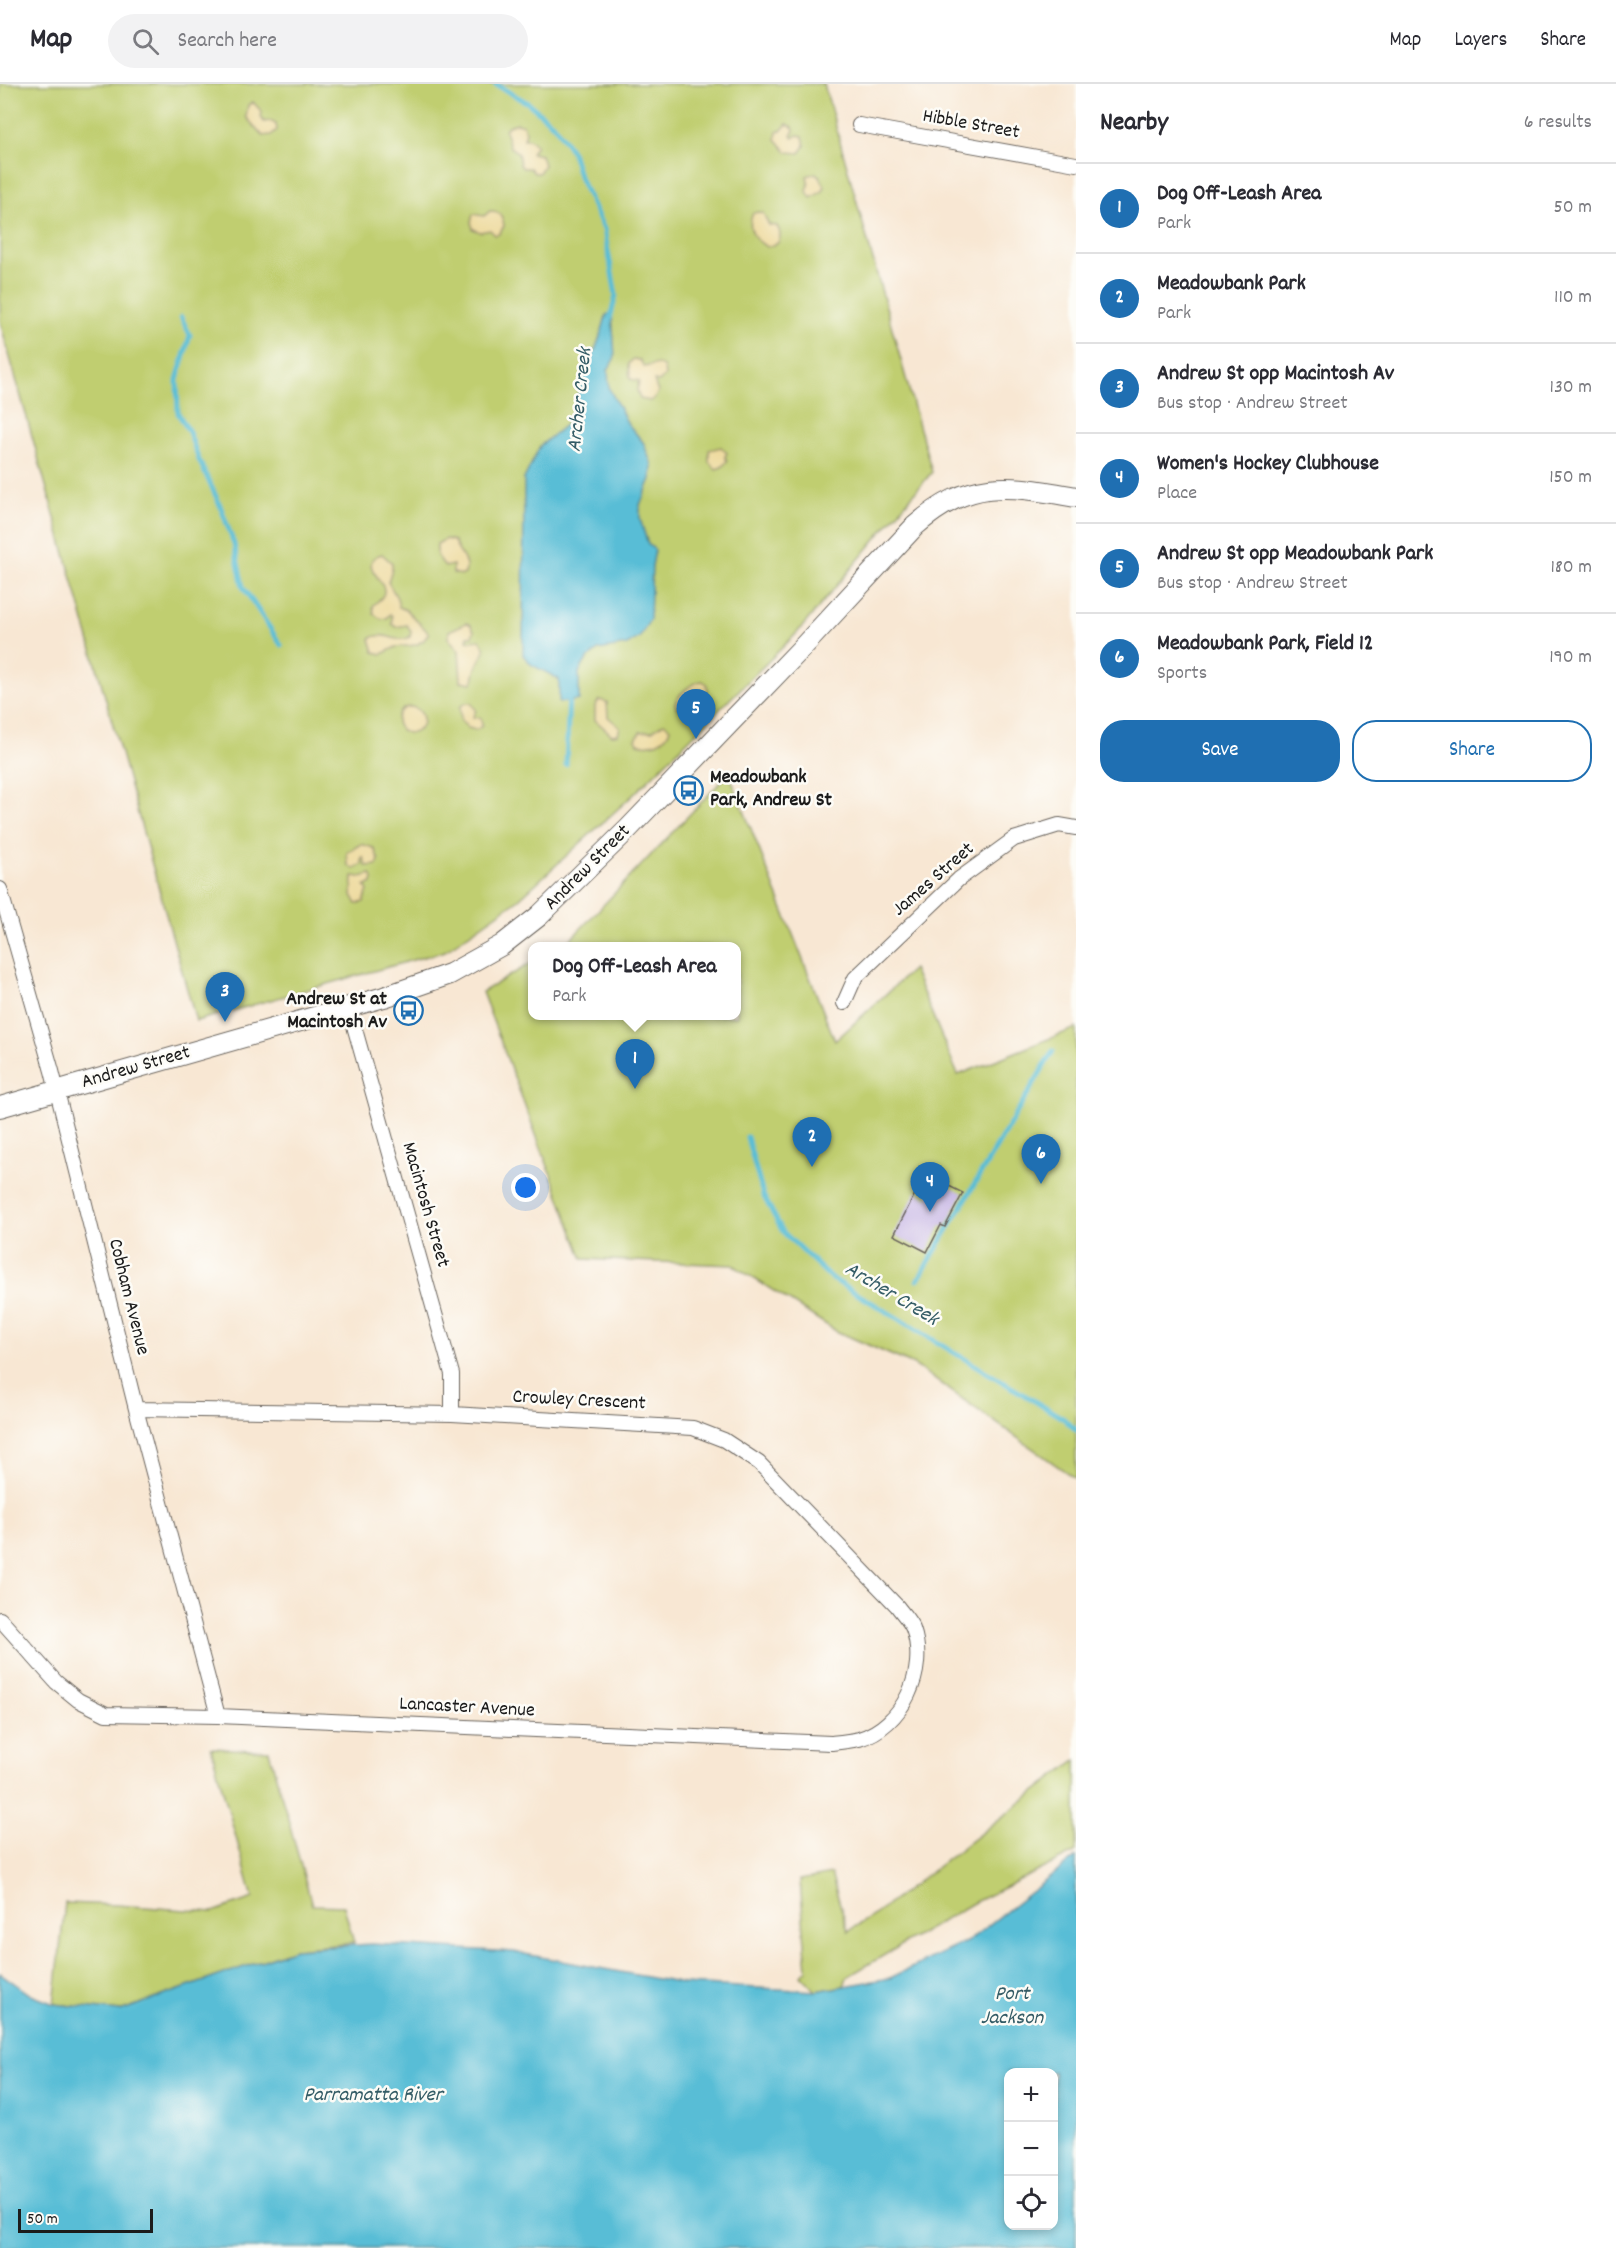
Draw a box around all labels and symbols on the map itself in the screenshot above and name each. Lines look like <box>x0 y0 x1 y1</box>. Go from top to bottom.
street label: Hibble Street <box>920 103 1022 147</box>
water label: Archer Creek <box>561 344 602 453</box>
pin: 5 <box>676 690 716 739</box>
place label: Meadowbank Park, Andrew St <box>710 764 832 815</box>
bus stop icon: Meadowbank Park, Andrew St <box>673 774 705 806</box>
street label: Andrew Street <box>539 819 637 917</box>
street label: James Street <box>887 836 981 924</box>
pin: 3 <box>206 972 244 1022</box>
place label: Andrew St at Macintosh Av <box>286 986 388 1037</box>
bus stop icon: Andrew St at Macintosh Av <box>392 995 424 1027</box>
street label: Andrew Street <box>78 1039 194 1097</box>
pin: 1 <box>616 1040 654 1089</box>
pin: 2 <box>792 1118 832 1167</box>
pin: 6 <box>1022 1134 1060 1184</box>
street label: Macintosh Street <box>394 1139 456 1271</box>
pin: 4 <box>910 1162 950 1212</box>
your location <box>511 1173 540 1202</box>
street label: Cobham Avenue <box>100 1236 156 1358</box>
water label: Archer Creek <box>839 1255 946 1336</box>
street label: Crowley Crescent <box>512 1384 646 1418</box>
street label: Lancaster Avenue <box>399 1690 536 1726</box>
water label: Port Jackson <box>981 1980 1045 2034</box>
water label: Parramatta River <box>303 2081 445 2111</box>
scale bar <box>18 2206 153 2234</box>

